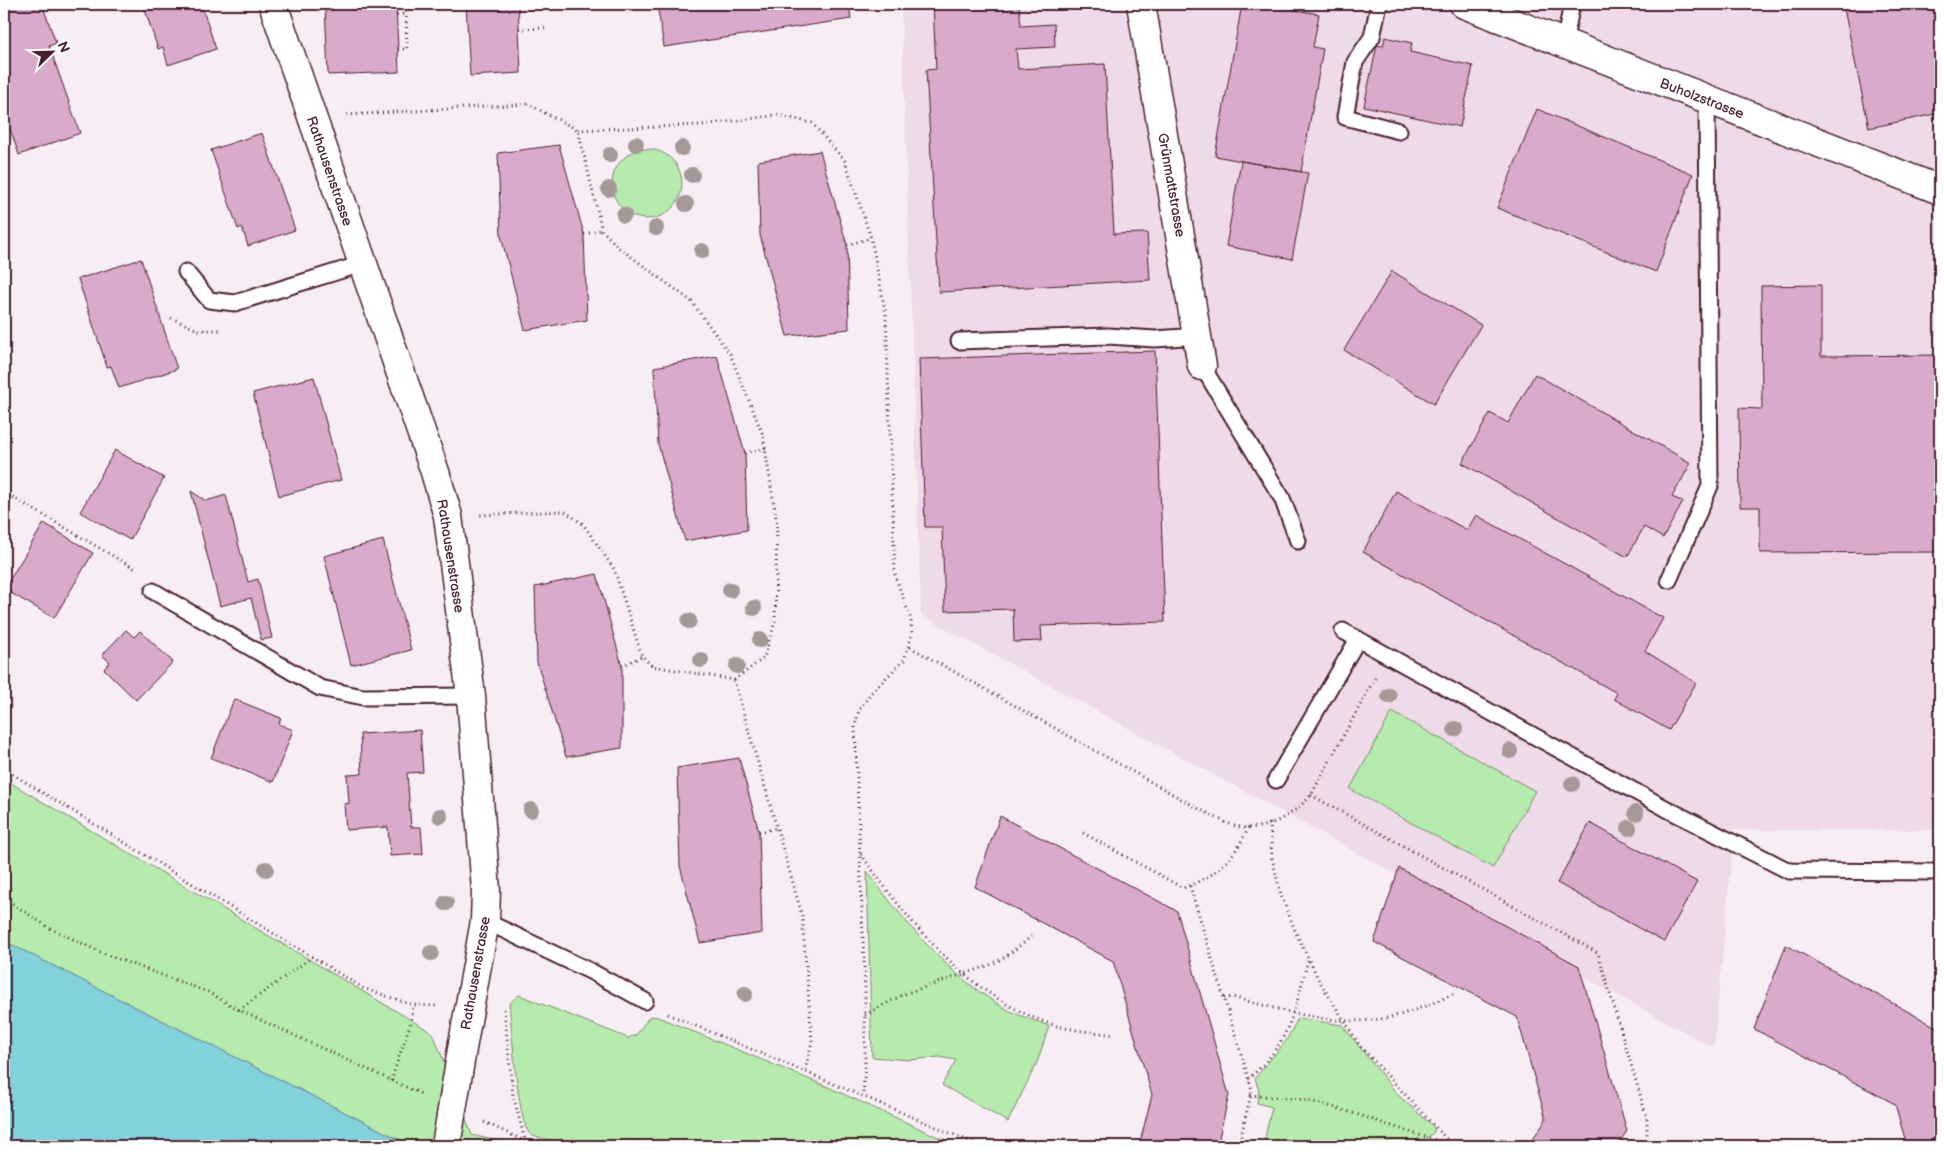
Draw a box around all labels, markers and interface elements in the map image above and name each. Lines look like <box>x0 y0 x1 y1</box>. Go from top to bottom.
north arrow <box>28 28 78 78</box>
text: N <box>54 39 73 55</box>
street label: Buholzstrasse <box>1657 75 1746 122</box>
street label: Rathausenstrasse <box>303 114 356 228</box>
street label: Grünmattstrasse <box>1154 132 1189 238</box>
street label: Rathausenstrasse <box>433 498 468 614</box>
street label: Rathausenstrasse <box>457 915 494 1031</box>

